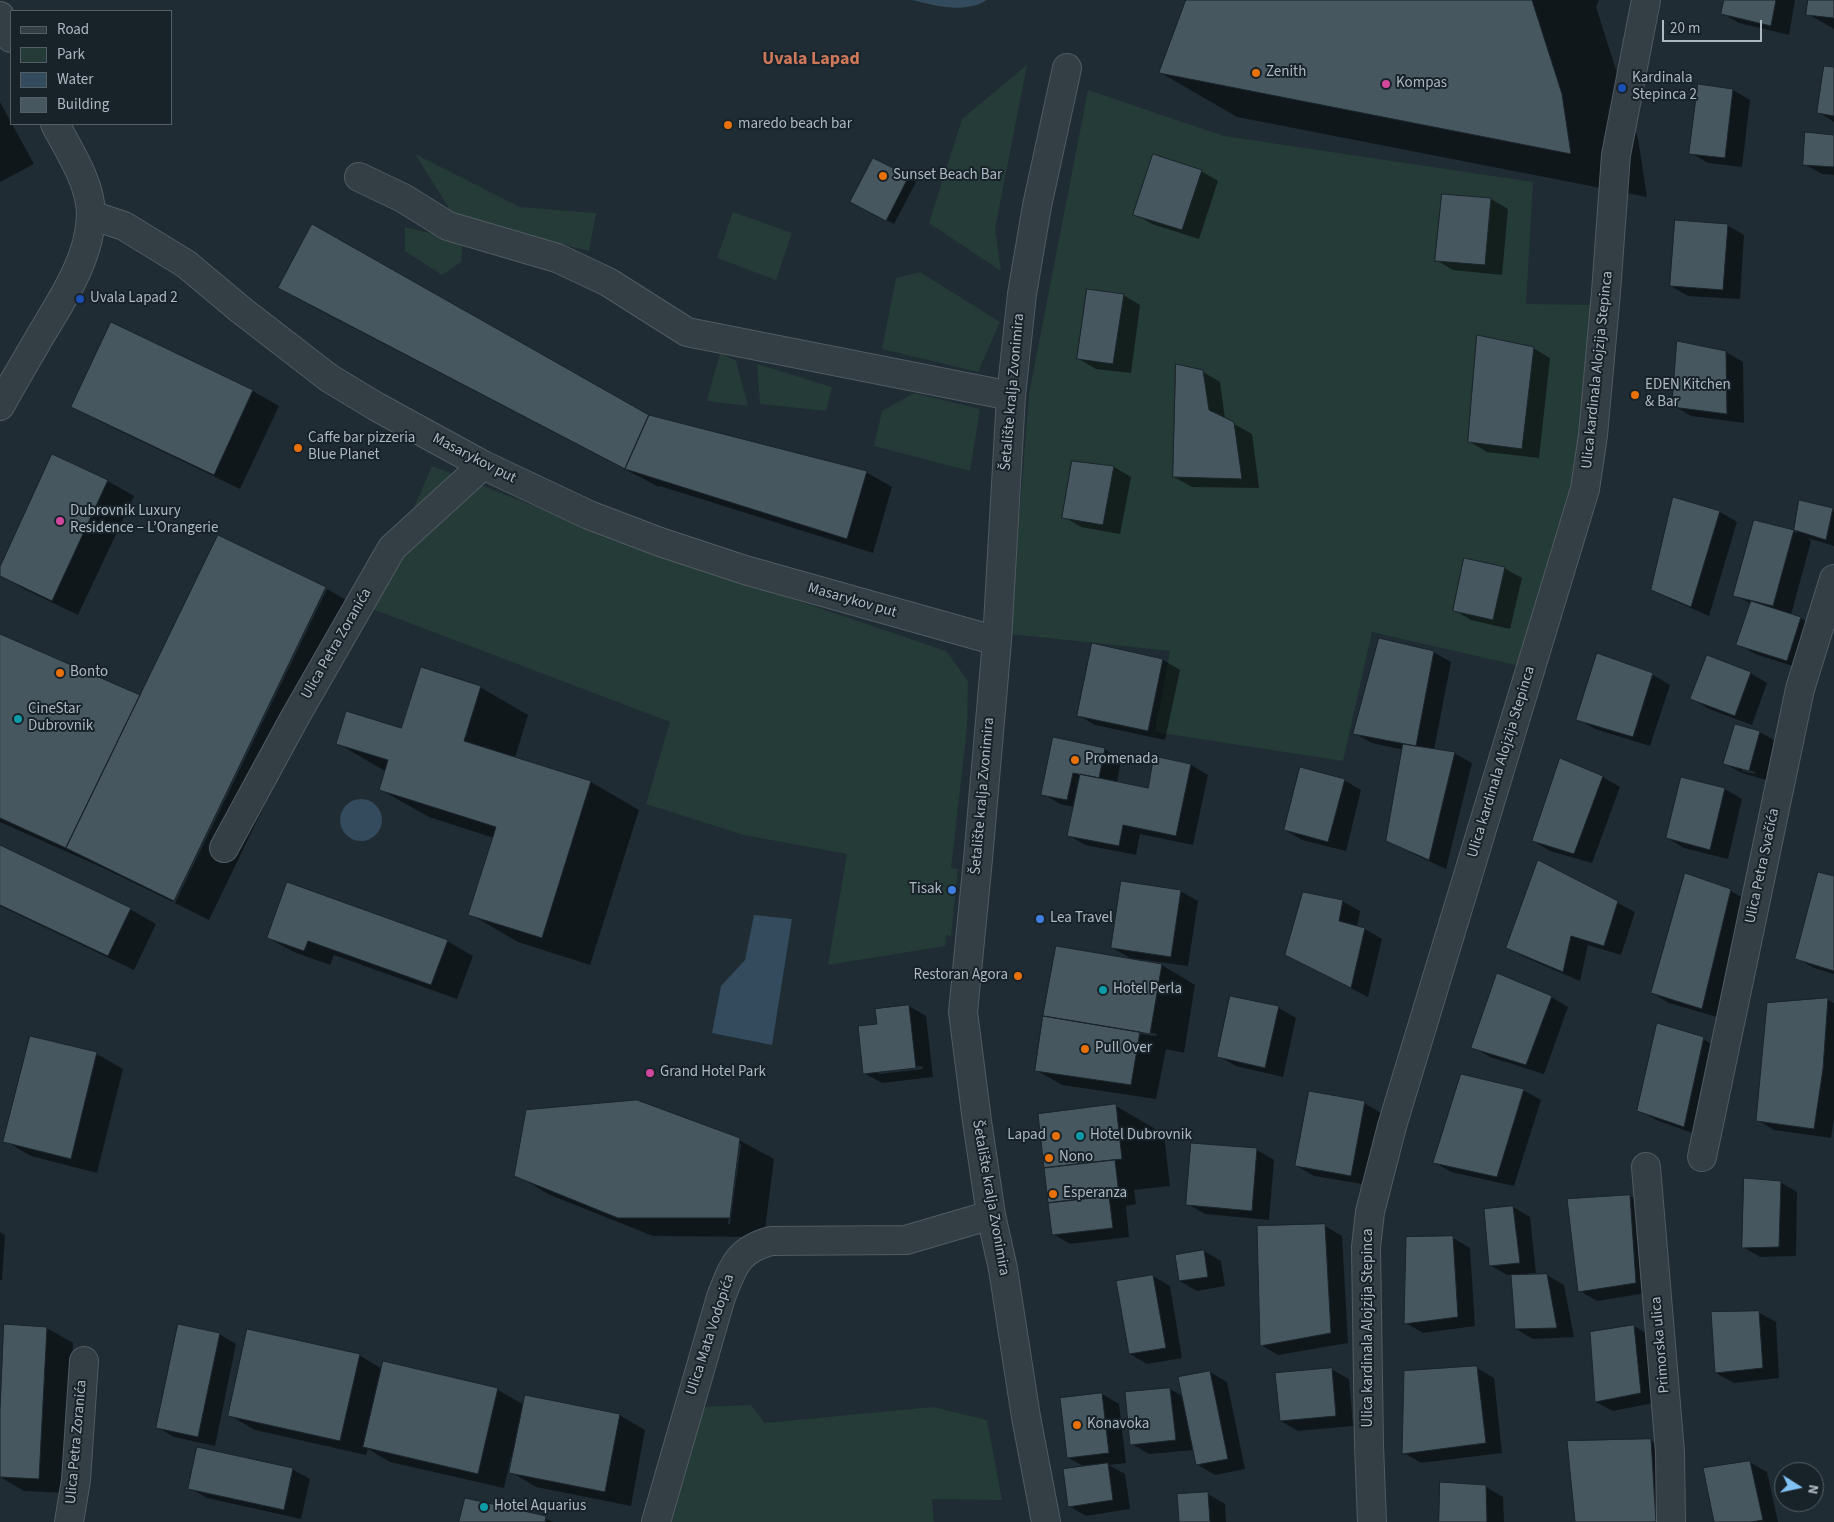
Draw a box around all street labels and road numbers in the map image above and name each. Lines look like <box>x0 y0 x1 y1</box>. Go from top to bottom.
street label: Ulica kardinala Alojzija Stepinca <box>1579 270 1617 470</box>
street label: Šetalište kralja Zvonimira <box>997 313 1029 471</box>
street label: Masarykov put <box>429 430 519 488</box>
street label: Masarykov put <box>805 580 899 622</box>
street label: Ulica Petra Zoranića <box>298 585 376 703</box>
street label: Ulica kardinala Alojzija Stepinca <box>1464 664 1540 860</box>
street label: Šetalište kralja Zvonimira <box>967 717 999 875</box>
street label: Ulica Petra Svačića <box>1742 807 1784 925</box>
street label: Šetalište kralja Zvonimira <box>967 1119 1013 1277</box>
street label: Ulica kardinala Alojzija Stepinca <box>1360 1228 1378 1428</box>
street label: Ulica Mata Vodopića <box>683 1272 739 1398</box>
street label: Primorska ulica <box>1648 1296 1674 1394</box>
street label: Ulica Petra Zoranića <box>63 1379 91 1505</box>

